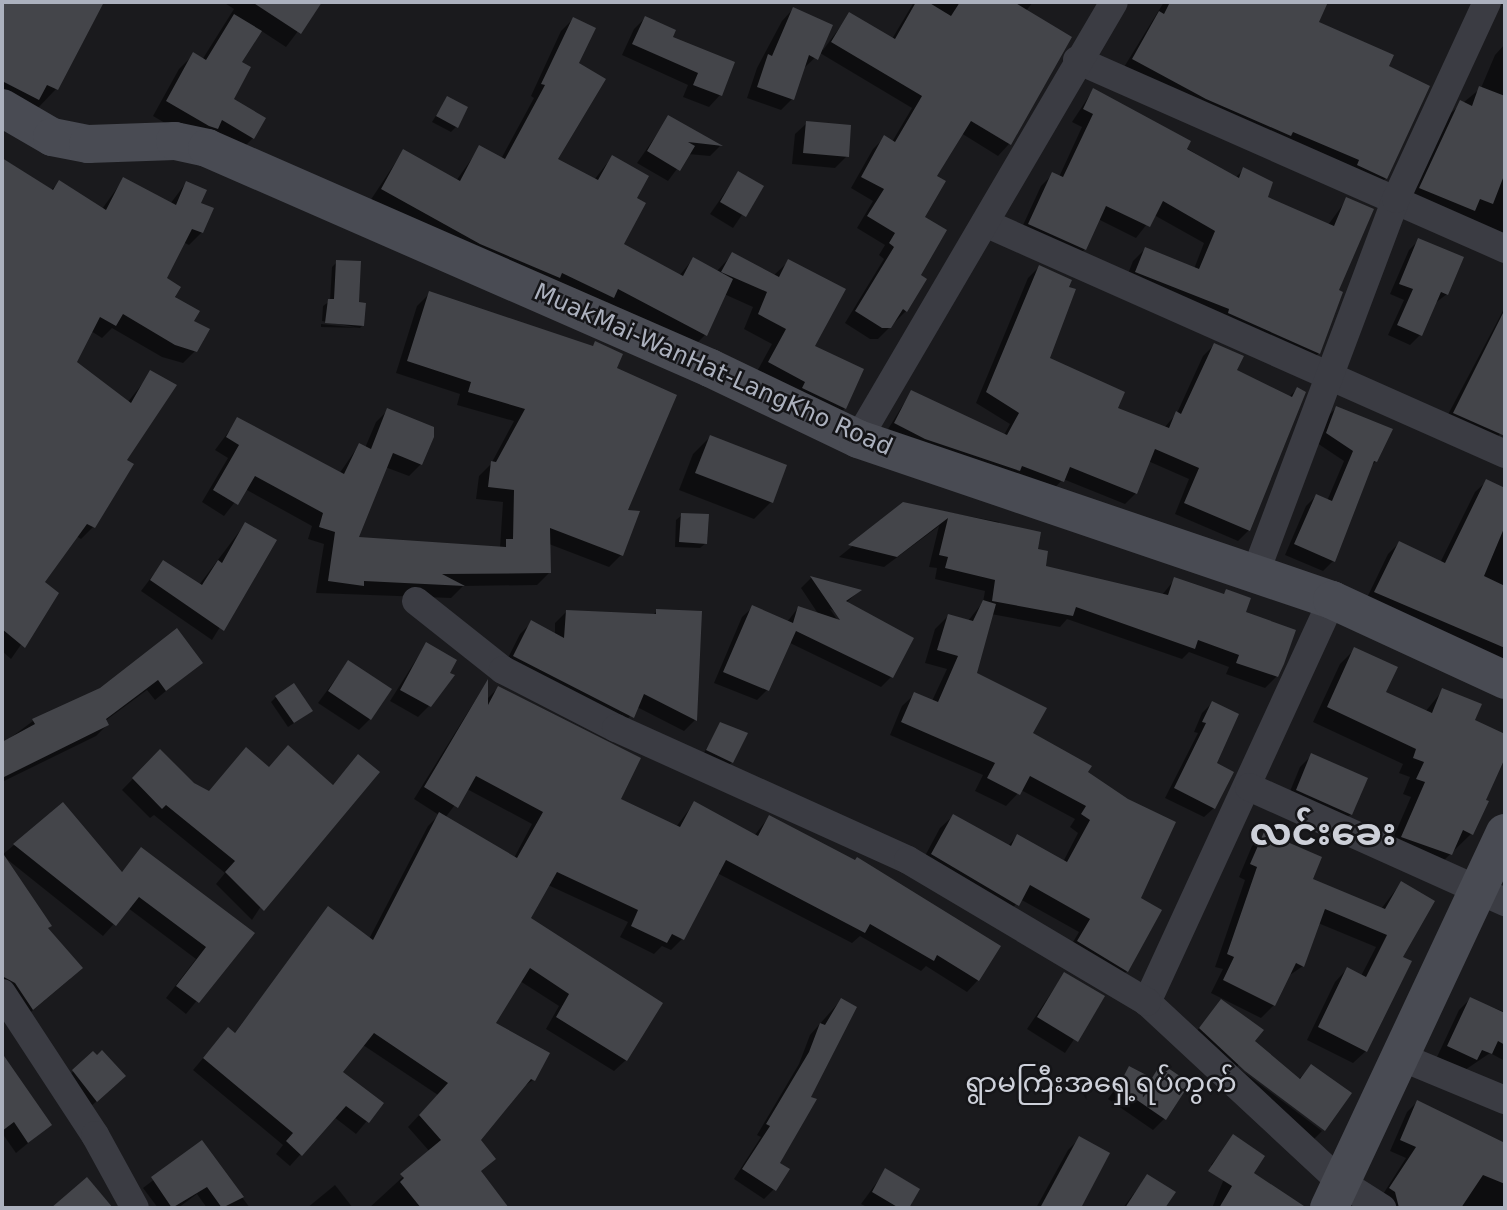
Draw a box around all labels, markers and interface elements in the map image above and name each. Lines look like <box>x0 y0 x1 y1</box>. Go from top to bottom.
street label: MuakMai-WanHat-LangKho Road <box>529 278 897 462</box>
district label: လင်းခေး <box>1250 810 1396 856</box>
district label: ရွာမကြီးအရှေ့ရပ်ကွက် <box>965 1066 1237 1100</box>

